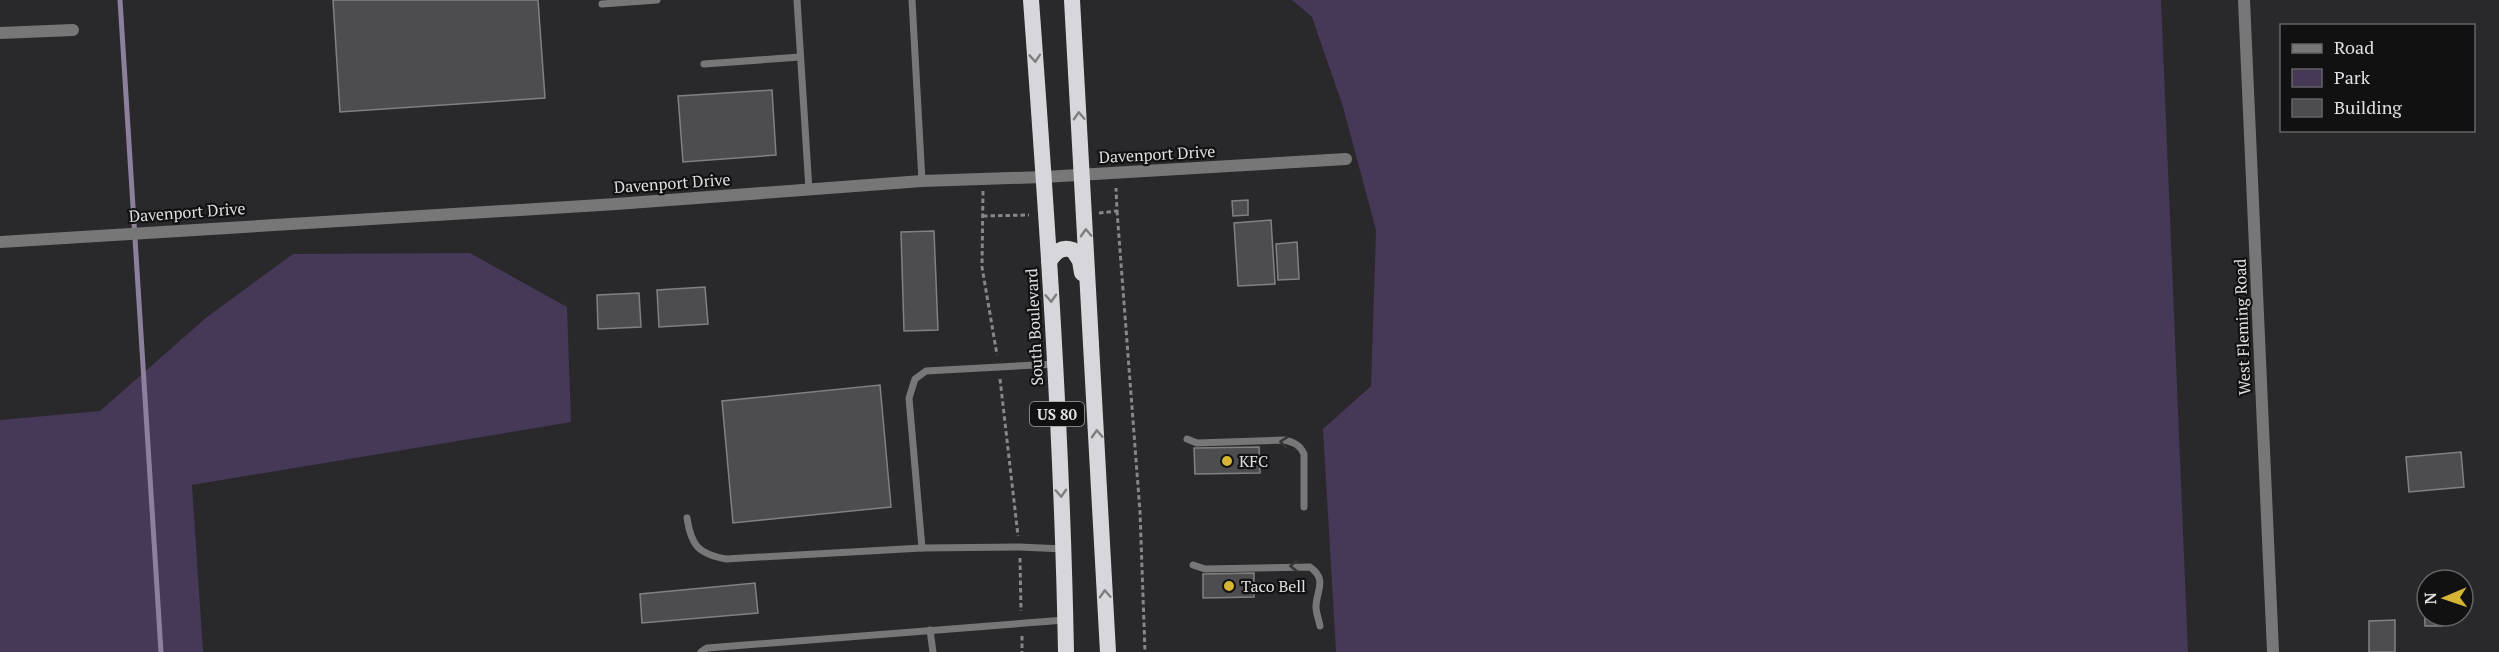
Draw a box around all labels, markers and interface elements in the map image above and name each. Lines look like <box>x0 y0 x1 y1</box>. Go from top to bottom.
legend <box>2280 24 2475 132</box>
text: Road <box>2334 35 2374 59</box>
one-way arrow <box>1028 54 1041 63</box>
text: Park <box>2334 65 2371 89</box>
text: Building <box>2334 95 2402 119</box>
one-way arrow <box>1072 112 1085 121</box>
street label: Davenport Drive <box>1098 140 1216 168</box>
street label: Davenport Drive <box>613 168 731 198</box>
street label: Davenport Drive <box>128 197 246 227</box>
one-way arrow <box>1079 228 1092 237</box>
street label: West Fleming Road <box>2229 258 2255 396</box>
street label: South Boulevard <box>1020 268 1048 386</box>
one-way arrow <box>1044 294 1057 303</box>
road number: US 80 <box>1030 402 1084 426</box>
one-way arrow <box>1091 429 1104 438</box>
one-way arrow <box>1279 436 1289 449</box>
place label: KFC <box>1239 450 1268 472</box>
marker: KFC <box>1220 454 1234 468</box>
one-way arrow <box>1055 488 1068 497</box>
one-way arrow <box>1290 560 1299 572</box>
north arrow <box>2415 568 2475 628</box>
place label: Taco Bell <box>1241 575 1306 597</box>
marker: Taco Bell <box>1222 579 1236 593</box>
one-way arrow <box>1099 589 1112 598</box>
text: N <box>2419 592 2441 605</box>

